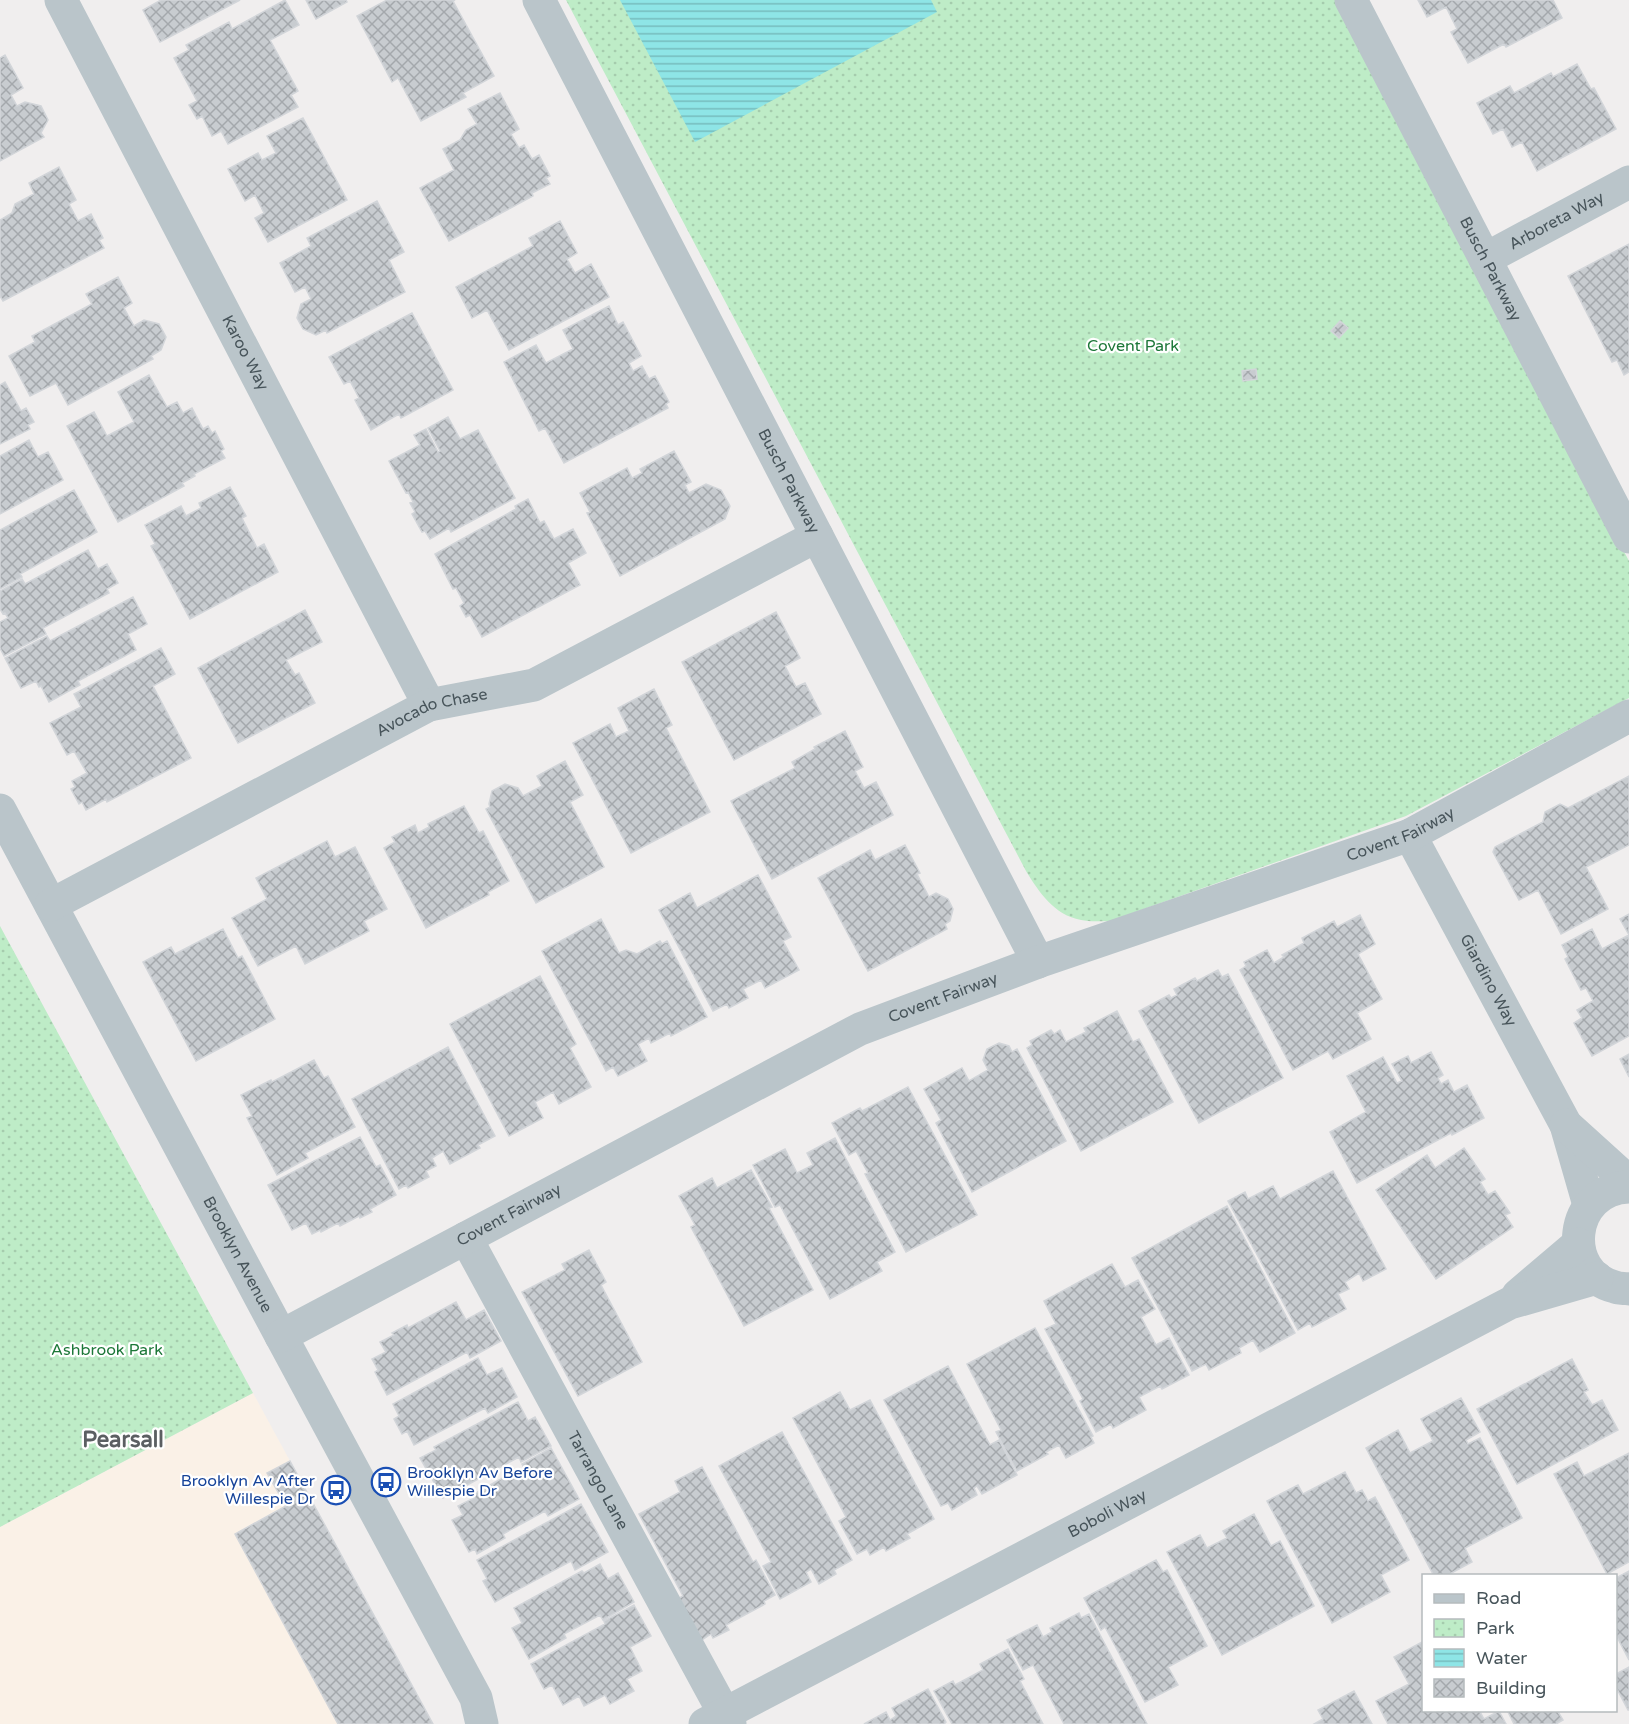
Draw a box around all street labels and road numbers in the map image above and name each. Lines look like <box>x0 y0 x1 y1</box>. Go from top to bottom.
street label: Arboreta Way <box>1505 187 1608 254</box>
street label: Busch Parkway <box>1455 213 1526 325</box>
street label: Karoo Way <box>217 312 273 394</box>
street label: Busch Parkway <box>753 425 824 537</box>
street label: Avocado Chase <box>373 684 489 741</box>
street label: Covent Fairway <box>1344 803 1458 866</box>
street label: Giardino Way <box>1455 931 1521 1030</box>
street label: Covent Fairway <box>885 968 1001 1027</box>
street label: Covent Fairway <box>453 1179 565 1251</box>
street label: Brooklyn Avenue <box>198 1193 277 1316</box>
street label: Tarrango Lane <box>563 1428 633 1533</box>
street label: Boboli Way <box>1065 1485 1150 1542</box>

